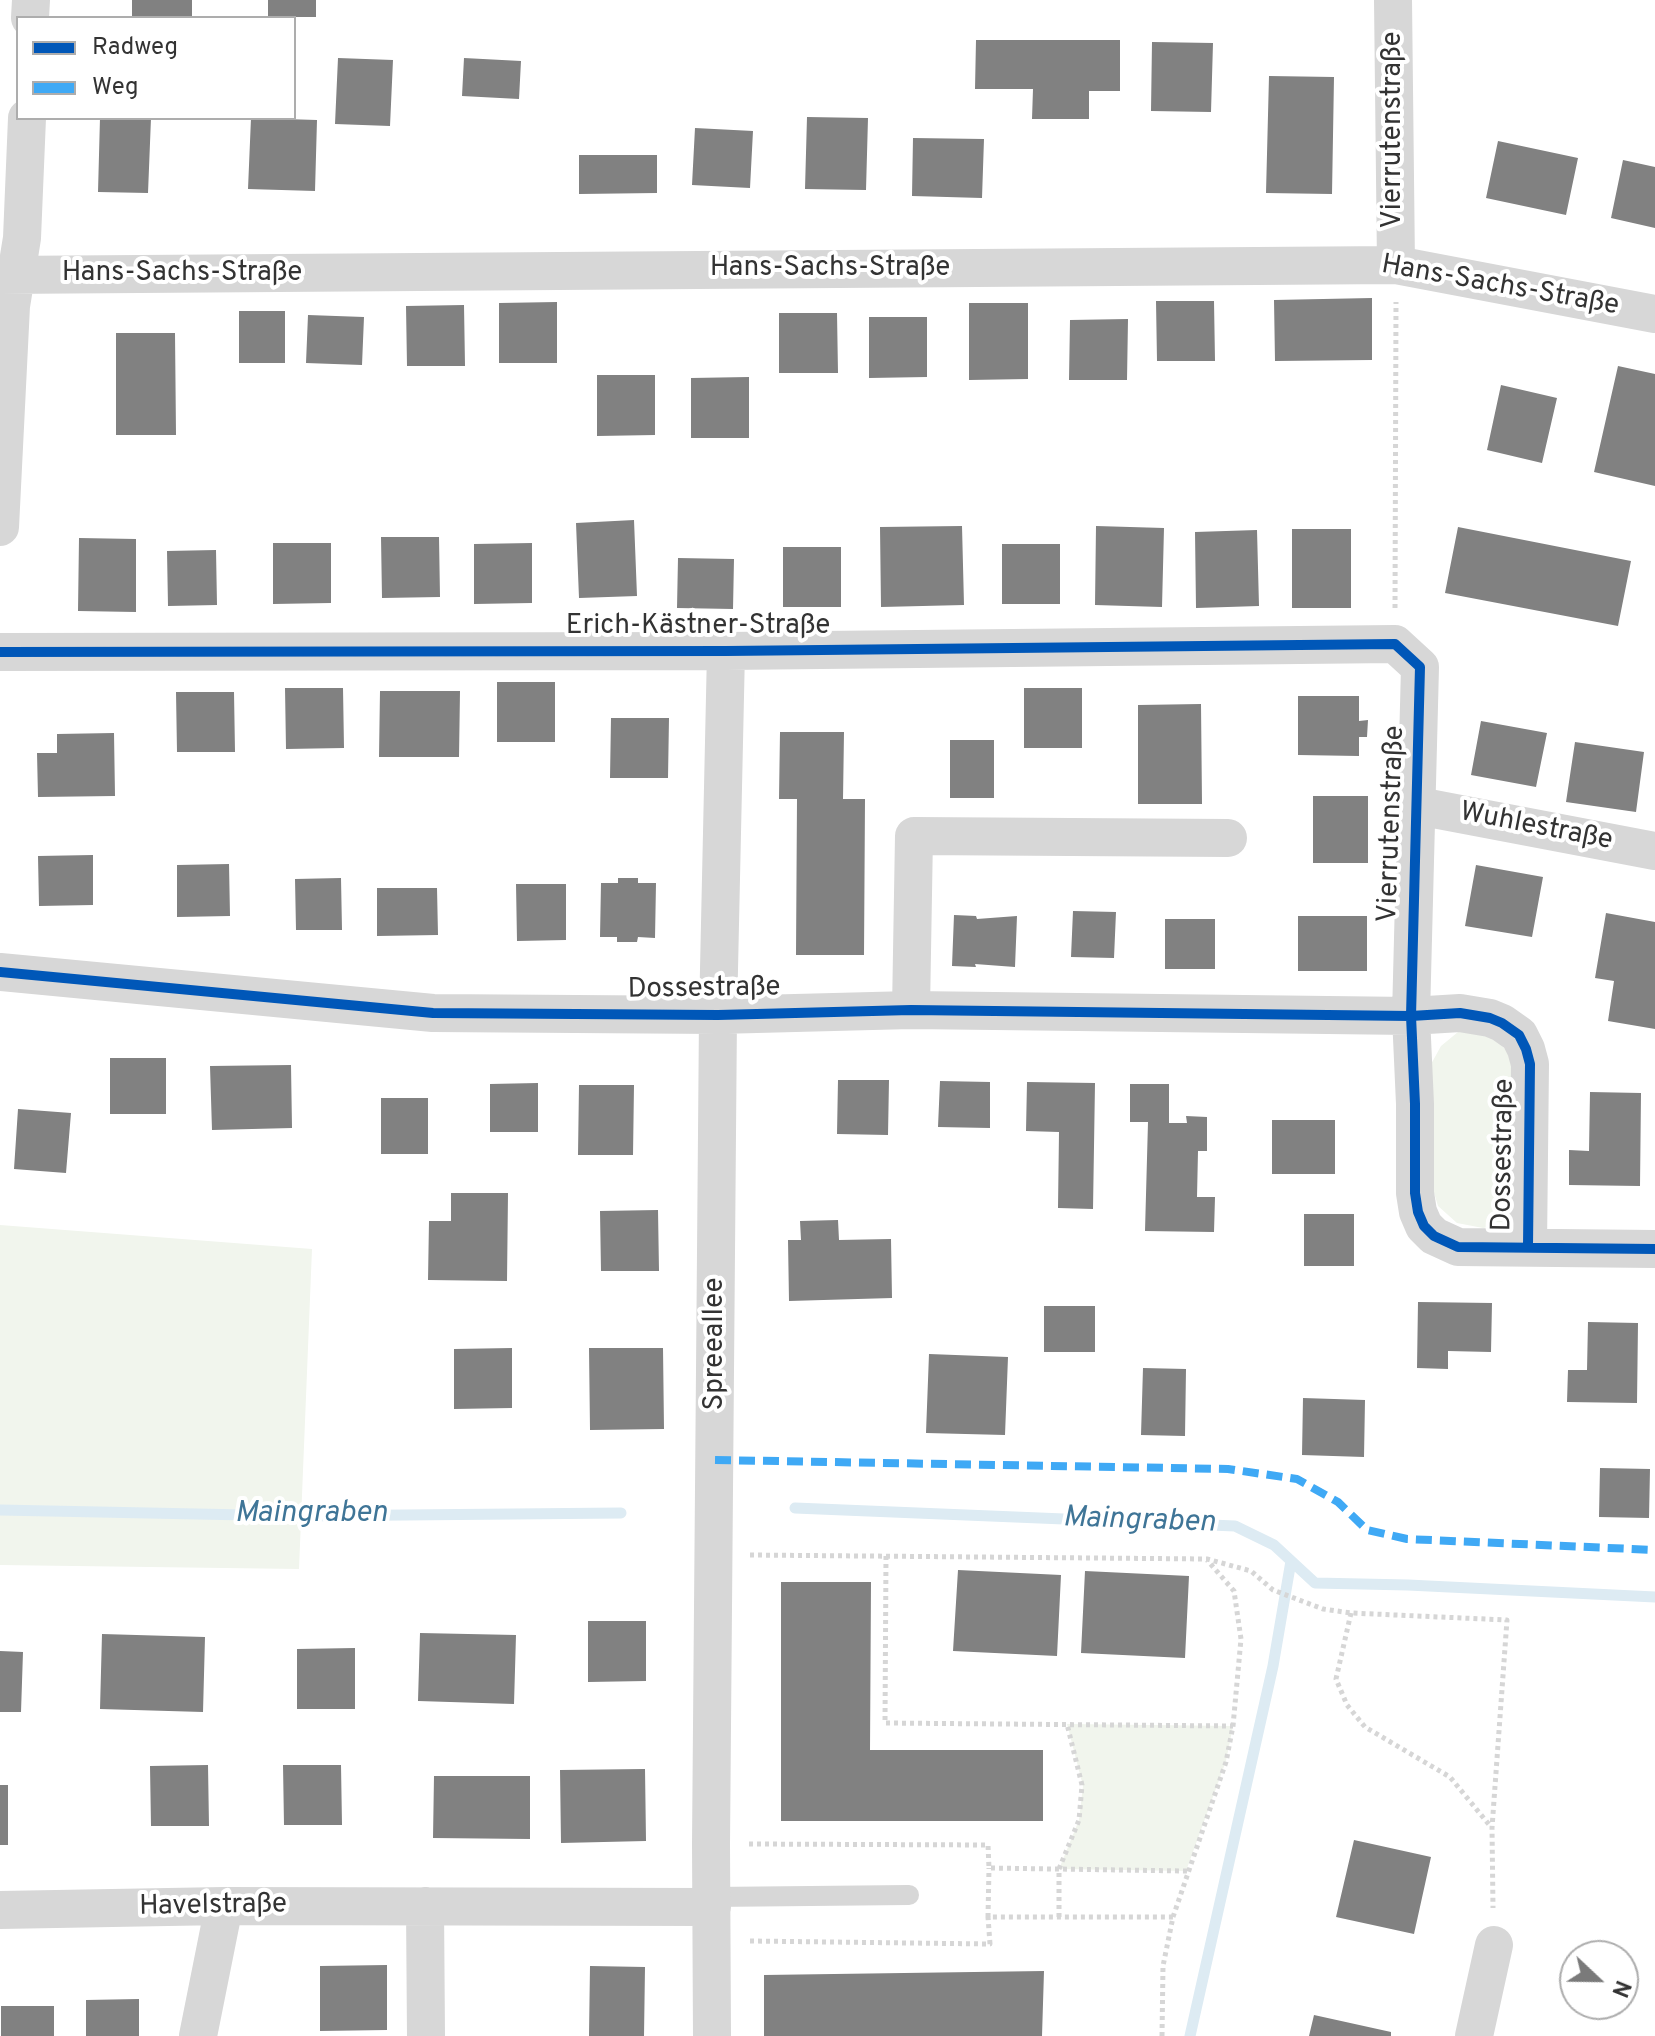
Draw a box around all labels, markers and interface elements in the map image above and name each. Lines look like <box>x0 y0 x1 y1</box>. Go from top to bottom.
legend <box>16 16 296 120</box>
street label: Vierrutenstraße <box>1377 31 1411 229</box>
text: Radweg <box>92 33 178 63</box>
text: Weg <box>92 73 139 103</box>
street label: Hans-Sachs-Straße <box>1379 250 1621 324</box>
street label: Hans-Sachs-Straße <box>710 252 950 286</box>
street label: Hans-Sachs-Straße <box>62 257 302 291</box>
street label: Erich-Kästner-Straße <box>566 610 830 644</box>
street label: Vierrutenstraße <box>1373 725 1413 923</box>
street label: Wuhlestraße <box>1457 797 1615 859</box>
street label: Dossestraße <box>627 972 781 1008</box>
street label: Dossestraße <box>1487 1078 1523 1232</box>
street label: Spreeallee <box>699 1277 733 1411</box>
water label: Maingraben <box>235 1497 387 1533</box>
water label: Maingraben <box>1062 1501 1216 1543</box>
street label: Havelstraße <box>139 1889 287 1925</box>
north arrow <box>1559 1940 1639 2020</box>
text: N <box>1604 1976 1635 2001</box>

